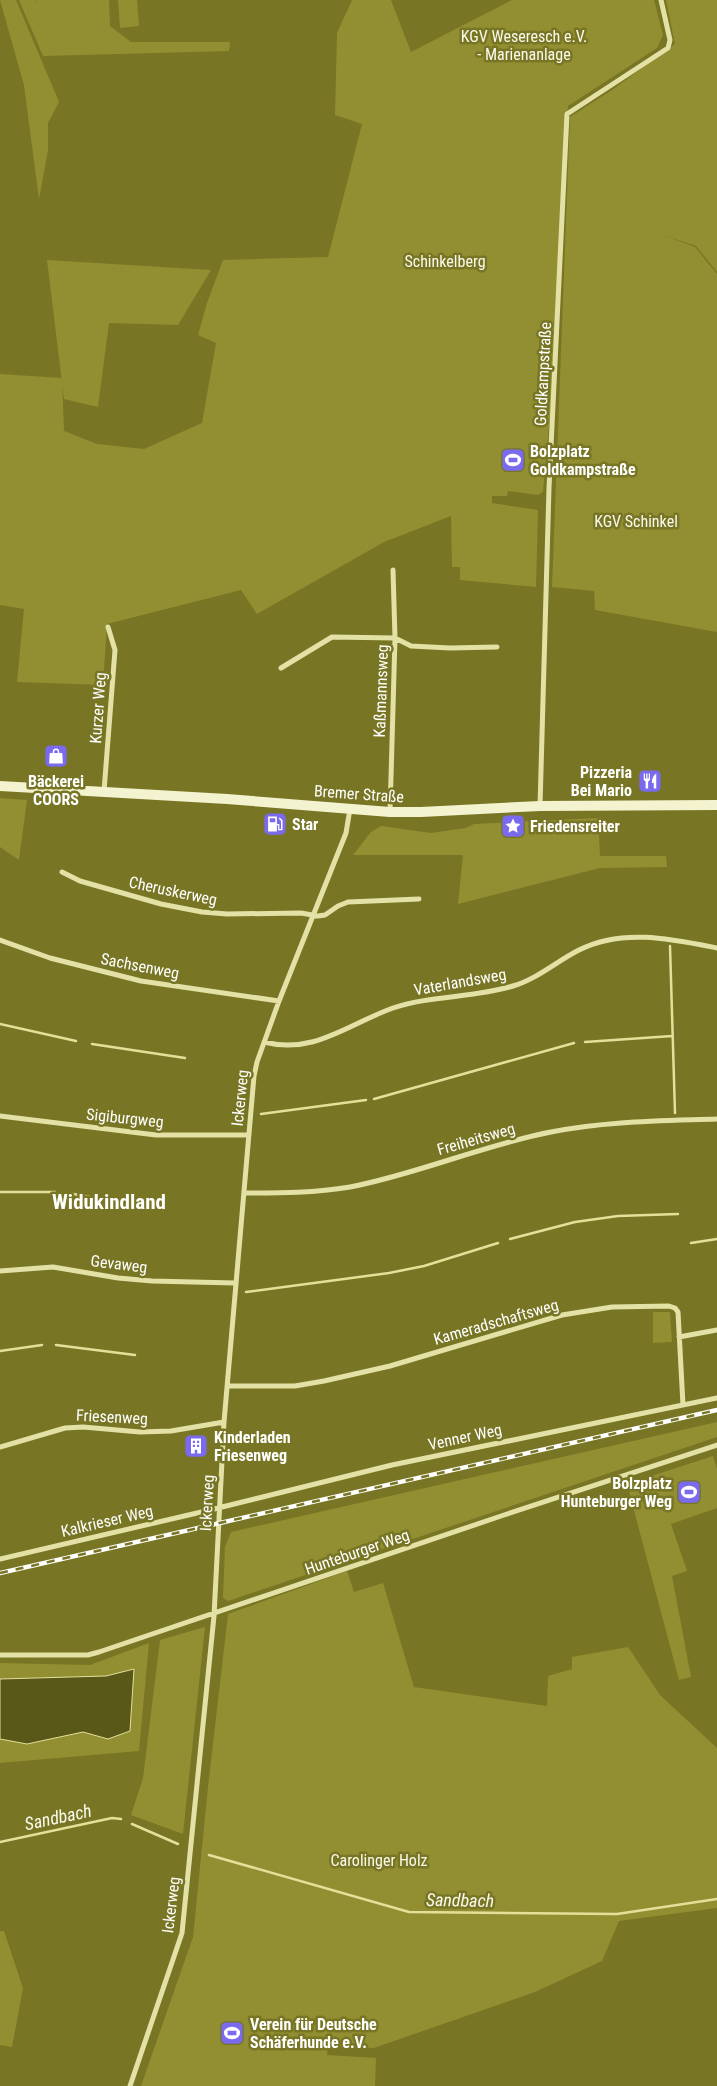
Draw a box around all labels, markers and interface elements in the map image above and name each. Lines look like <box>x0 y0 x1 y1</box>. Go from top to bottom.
park label: KGV Weseresch e.V. - Marienanlage <box>461 27 587 64</box>
park label: Schinkelberg <box>404 252 486 271</box>
street label: Goldkampstraße <box>531 322 555 426</box>
place label: Bolzplatz Goldkampstraße <box>530 442 636 479</box>
sports icon: Bolzplatz Goldkampstraße <box>500 447 526 473</box>
park label: KGV Schinkel <box>594 512 678 531</box>
street label: Kaßmannsweg <box>370 644 392 738</box>
street label: Kurzer Weg <box>86 672 110 744</box>
shop icon: Bäckerei COORS <box>43 743 69 769</box>
place label: Pizzeria Bei Mario <box>571 763 632 800</box>
restaurant icon: Pizzeria Bei Mario <box>637 768 663 794</box>
place label: Bäckerei COORS <box>28 772 84 809</box>
street label: Bremer Straße <box>313 781 405 807</box>
fuel station icon: Star <box>262 811 288 837</box>
place icon: Friedensreiter <box>500 813 526 839</box>
place label: Star <box>292 815 318 834</box>
place label: Friedensreiter <box>530 817 620 836</box>
street label: Cheruskerweg <box>127 872 219 910</box>
street label: Sachsenweg <box>99 949 181 983</box>
street label: Vaterlandsweg <box>412 965 508 999</box>
street label: Ickerweg <box>228 1069 252 1127</box>
street label: Sigiburgweg <box>85 1104 165 1132</box>
street label: Freiheitsweg <box>435 1119 517 1159</box>
district label: Widukindland <box>52 1190 166 1214</box>
street label: Gevaweg <box>90 1251 148 1277</box>
street label: Kameradschaftsweg <box>431 1295 561 1349</box>
street label: Friesenweg <box>76 1406 148 1428</box>
street label: Venner Weg <box>426 1420 504 1454</box>
place label: Kinderladen Friesenweg <box>214 1428 291 1465</box>
building icon: Kinderladen Friesenweg <box>183 1433 209 1459</box>
street label: Ickerweg <box>196 1474 218 1532</box>
place label: Bolzplatz Hunteburger Weg <box>561 1474 672 1511</box>
sports icon: Bolzplatz Hunteburger Weg <box>676 1479 702 1505</box>
street label: Kalkrieser Weg <box>59 1501 155 1541</box>
street label: Hunteburger Weg <box>302 1525 412 1579</box>
water label: Sandbach <box>23 1800 93 1834</box>
park label: Carolinger Holz <box>330 1851 428 1870</box>
street label: Ickerweg <box>158 1876 184 1934</box>
water label: Sandbach <box>426 1889 494 1911</box>
place label: Verein für Deutsche Schäferhunde e.V. <box>250 2015 377 2052</box>
sports icon: Verein für Deutsche Schäferhunde e.V. <box>219 2020 245 2046</box>

